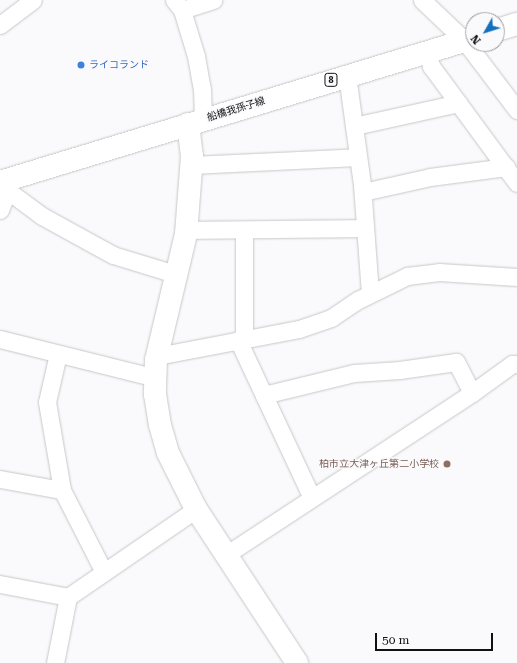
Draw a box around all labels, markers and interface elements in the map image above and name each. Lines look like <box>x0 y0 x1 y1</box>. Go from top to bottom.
north arrow <box>465 12 505 52</box>
text: N <box>468 32 484 47</box>
place label: ライコランド <box>89 59 149 71</box>
marker: ライコランド <box>76 60 86 70</box>
road number: 8 <box>324 73 338 87</box>
street label: 船橋我孫子線 <box>206 94 266 124</box>
place label: 柏市立大津ヶ丘第二小学校 <box>319 458 439 470</box>
marker: 柏市立大津ヶ丘第二小学校 <box>442 459 452 469</box>
scale bar <box>377 625 495 651</box>
text: 50 m <box>382 633 409 647</box>

